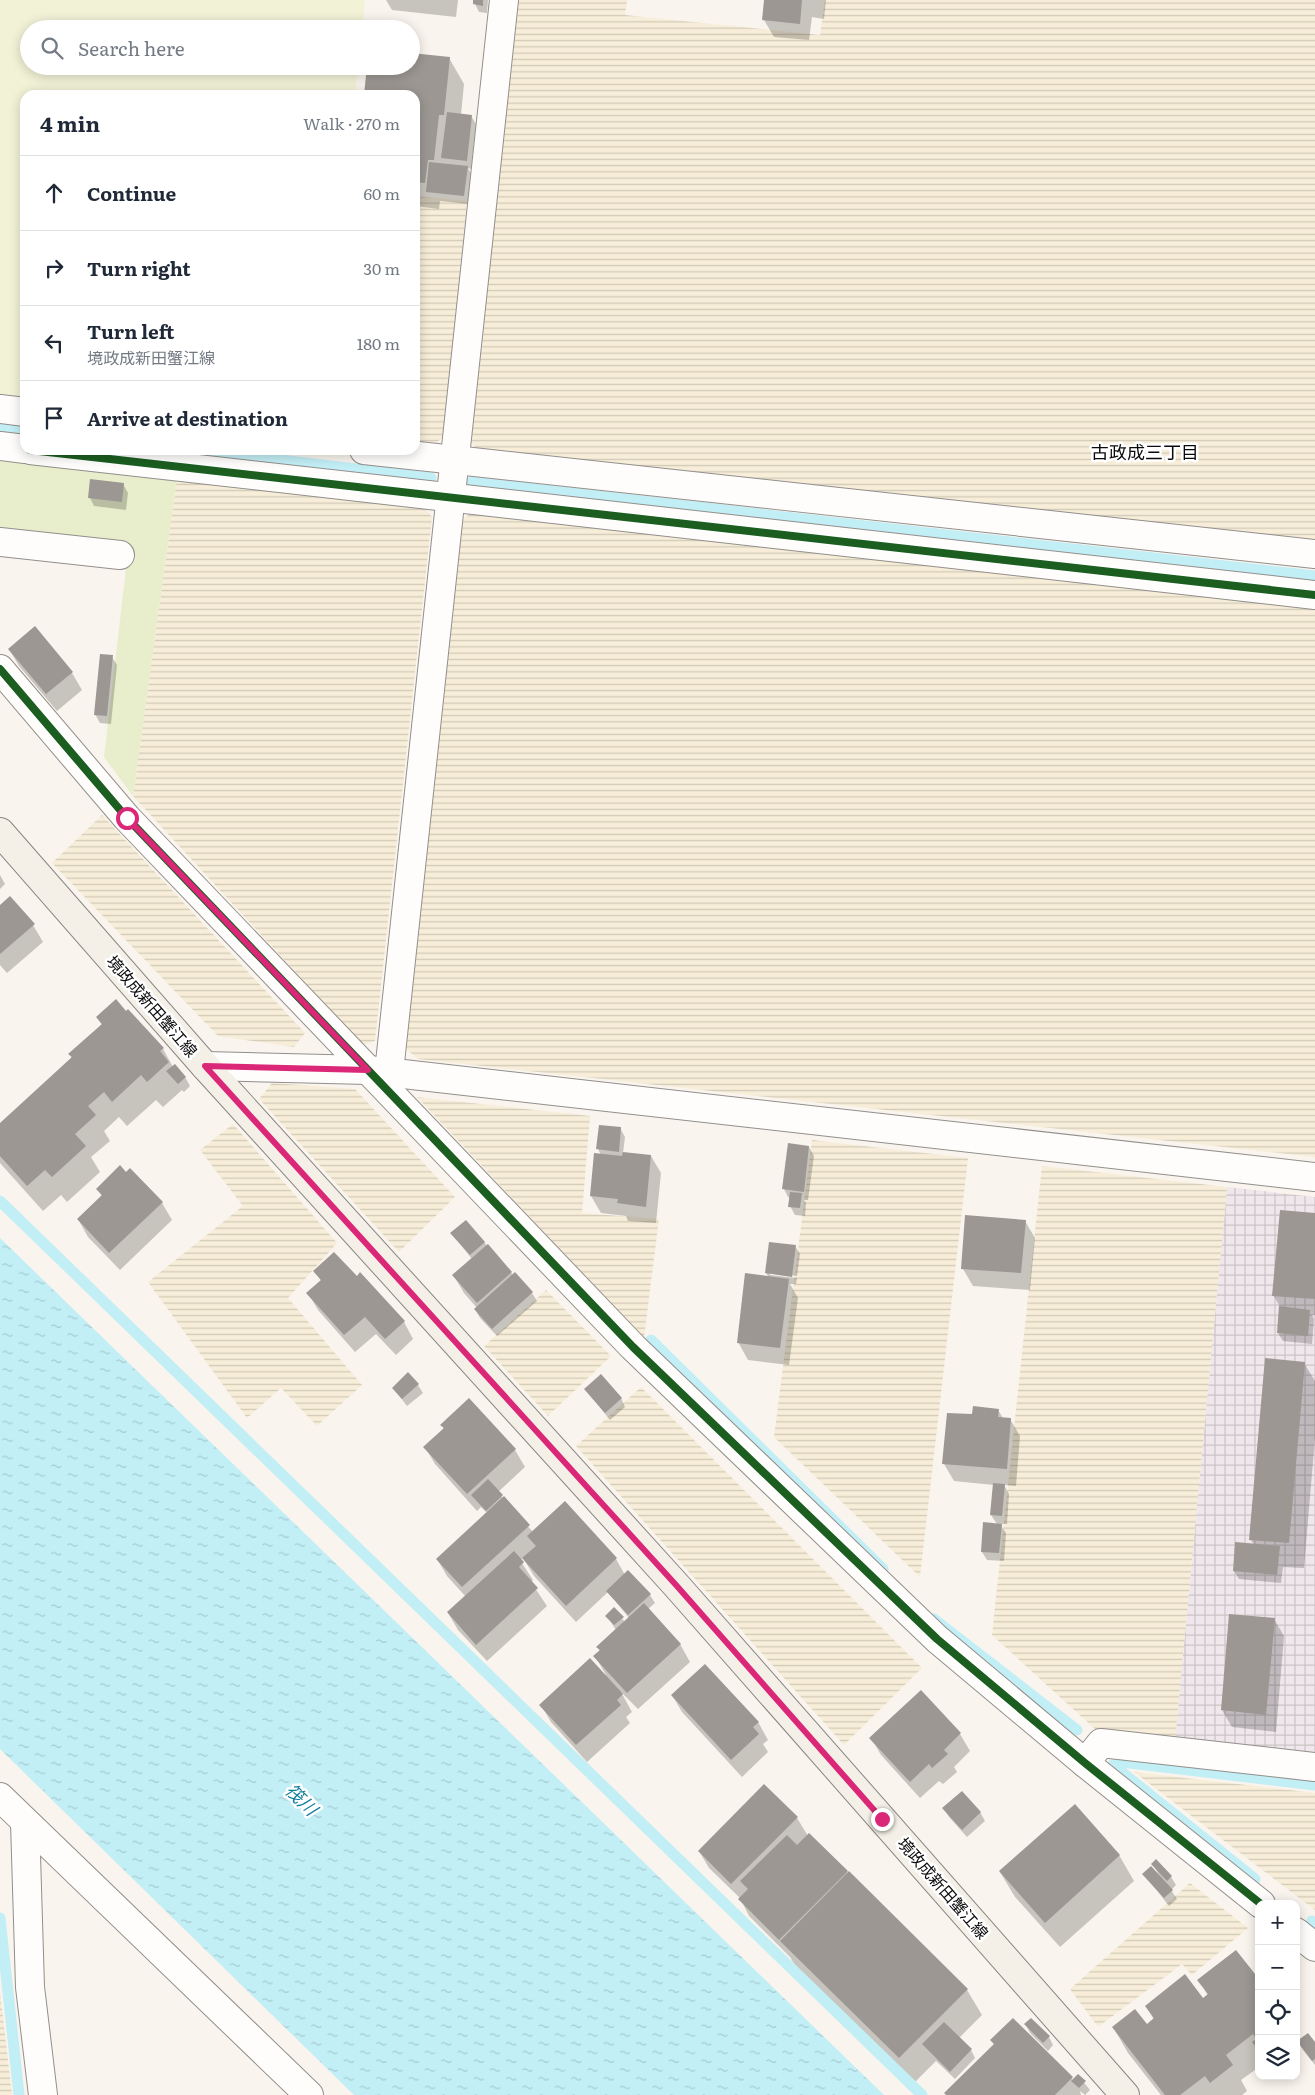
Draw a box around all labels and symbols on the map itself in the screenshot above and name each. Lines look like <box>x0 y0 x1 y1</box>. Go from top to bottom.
district label: 古政成三丁目 <box>1091 438 1199 465</box>
route start <box>116 807 139 830</box>
street label: 境政成新田蟹江線 <box>102 949 204 1062</box>
water label: 筏川 <box>280 1777 326 1823</box>
route end <box>871 1808 894 1831</box>
street label: 境政成新田蟹江線 <box>893 1831 995 1944</box>

